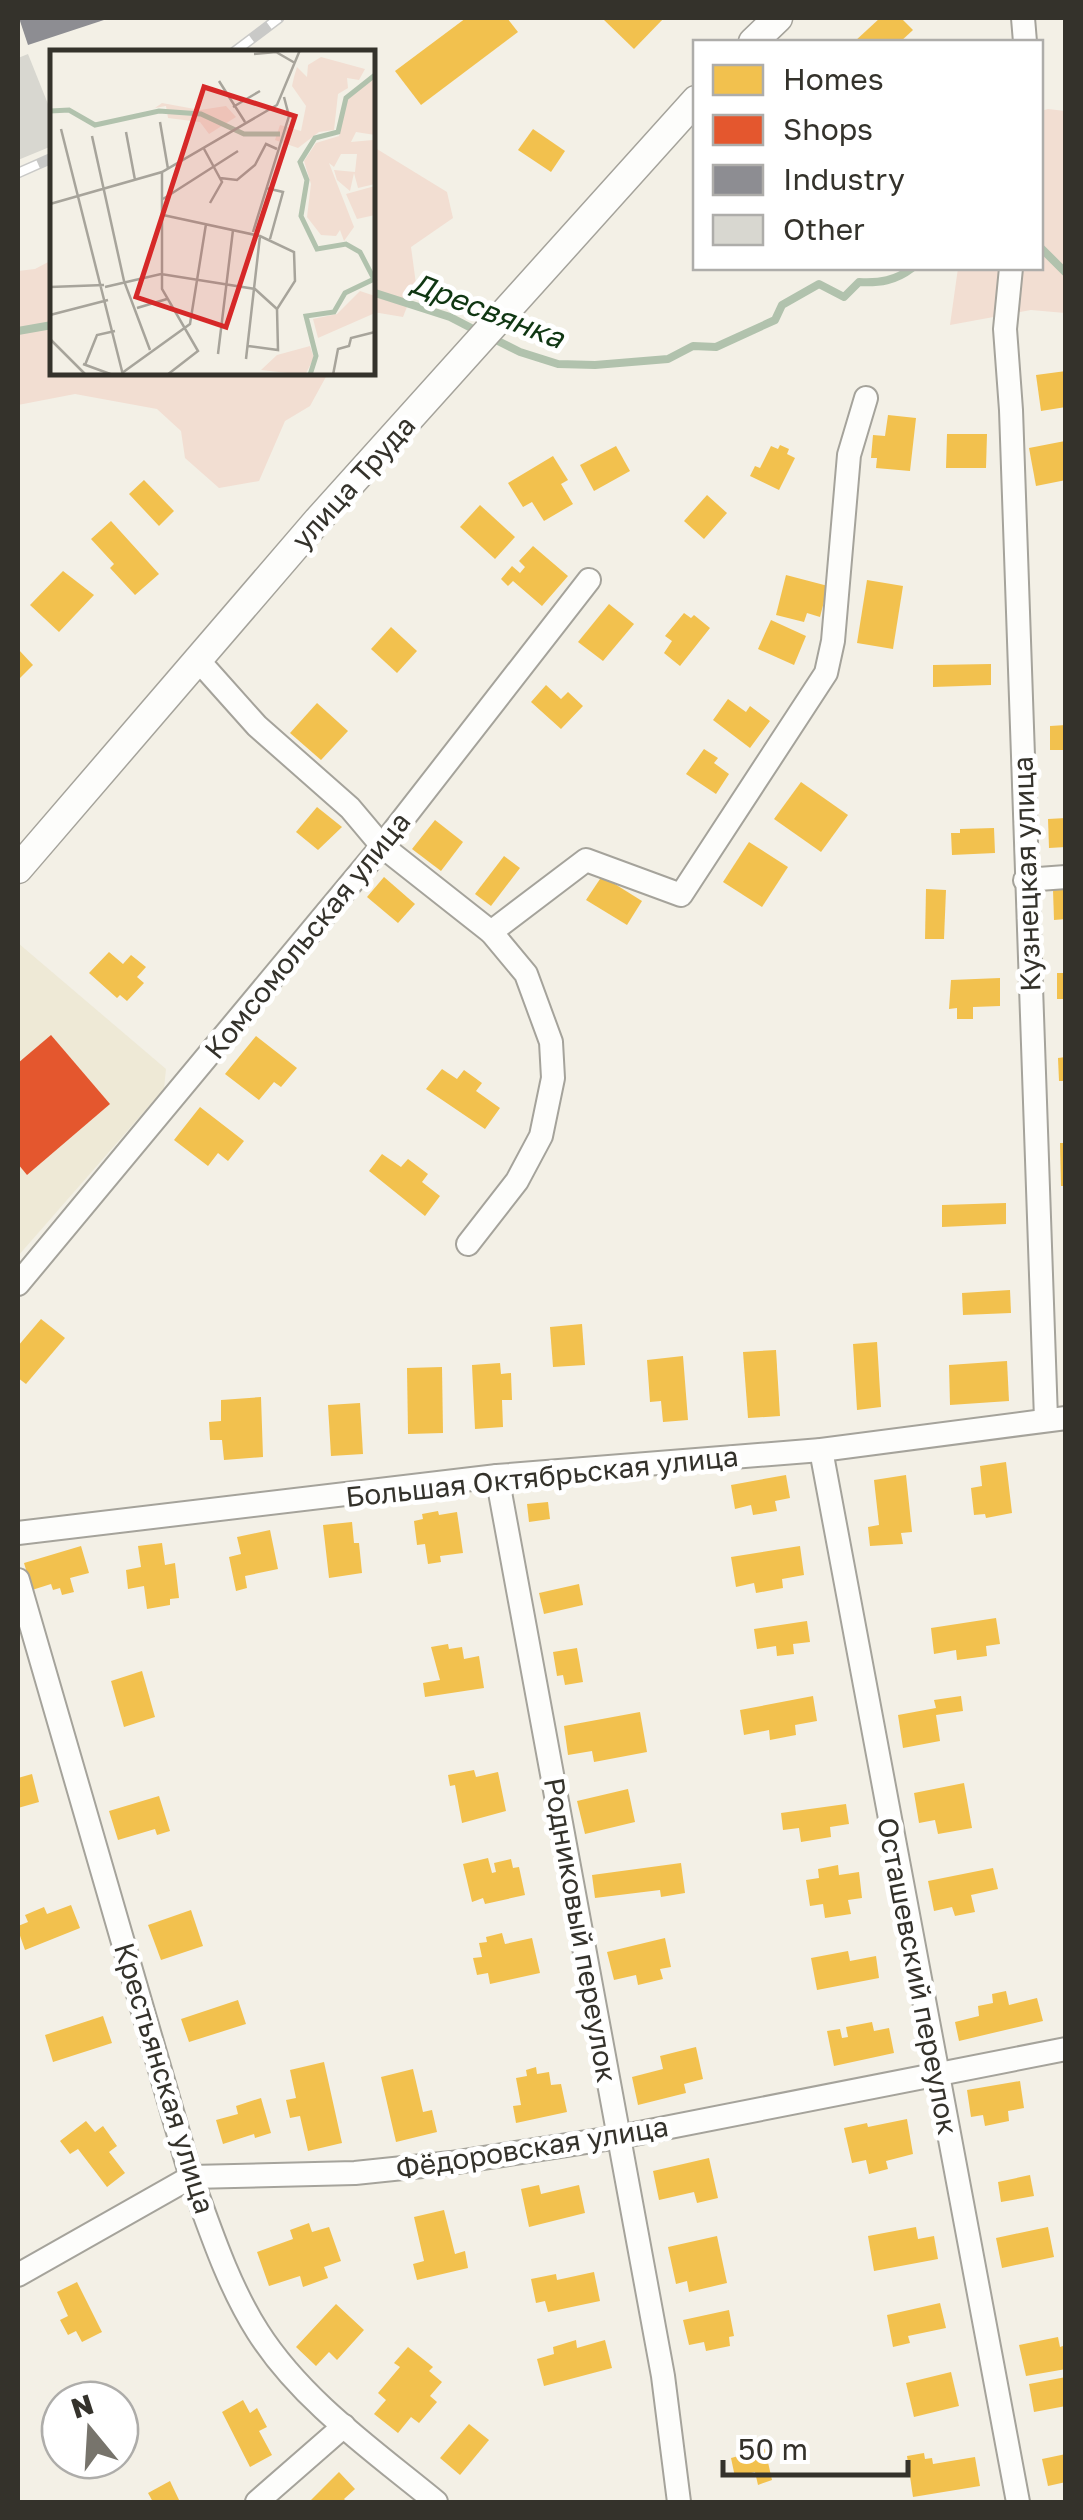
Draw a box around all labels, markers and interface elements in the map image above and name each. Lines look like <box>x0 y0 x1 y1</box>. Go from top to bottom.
legend <box>693 40 1043 270</box>
inset map <box>50 50 375 375</box>
text: Homes <box>783 61 884 97</box>
text: Shops <box>783 111 873 147</box>
text: Industry <box>783 161 905 197</box>
text: Other <box>783 211 865 247</box>
water label: Дресвянка <box>406 264 570 356</box>
street label: улица Труда <box>284 408 422 556</box>
street label: Кузнецкая улица <box>1005 756 1047 992</box>
street label: Комсомольская улица <box>197 805 417 1065</box>
street label: Большая Октябрьская улица <box>344 1439 740 1513</box>
street label: Родниковый переулок <box>538 1775 624 2085</box>
street label: Осташевский переулок <box>871 1815 965 2137</box>
street label: Крестьянская улица <box>108 1938 222 2218</box>
street label: Фёдоровская улица <box>393 2109 671 2185</box>
north arrow <box>40 2380 140 2480</box>
text: N <box>67 2387 97 2425</box>
scale bar <box>723 2415 908 2477</box>
text: 50 m <box>738 2431 808 2467</box>

